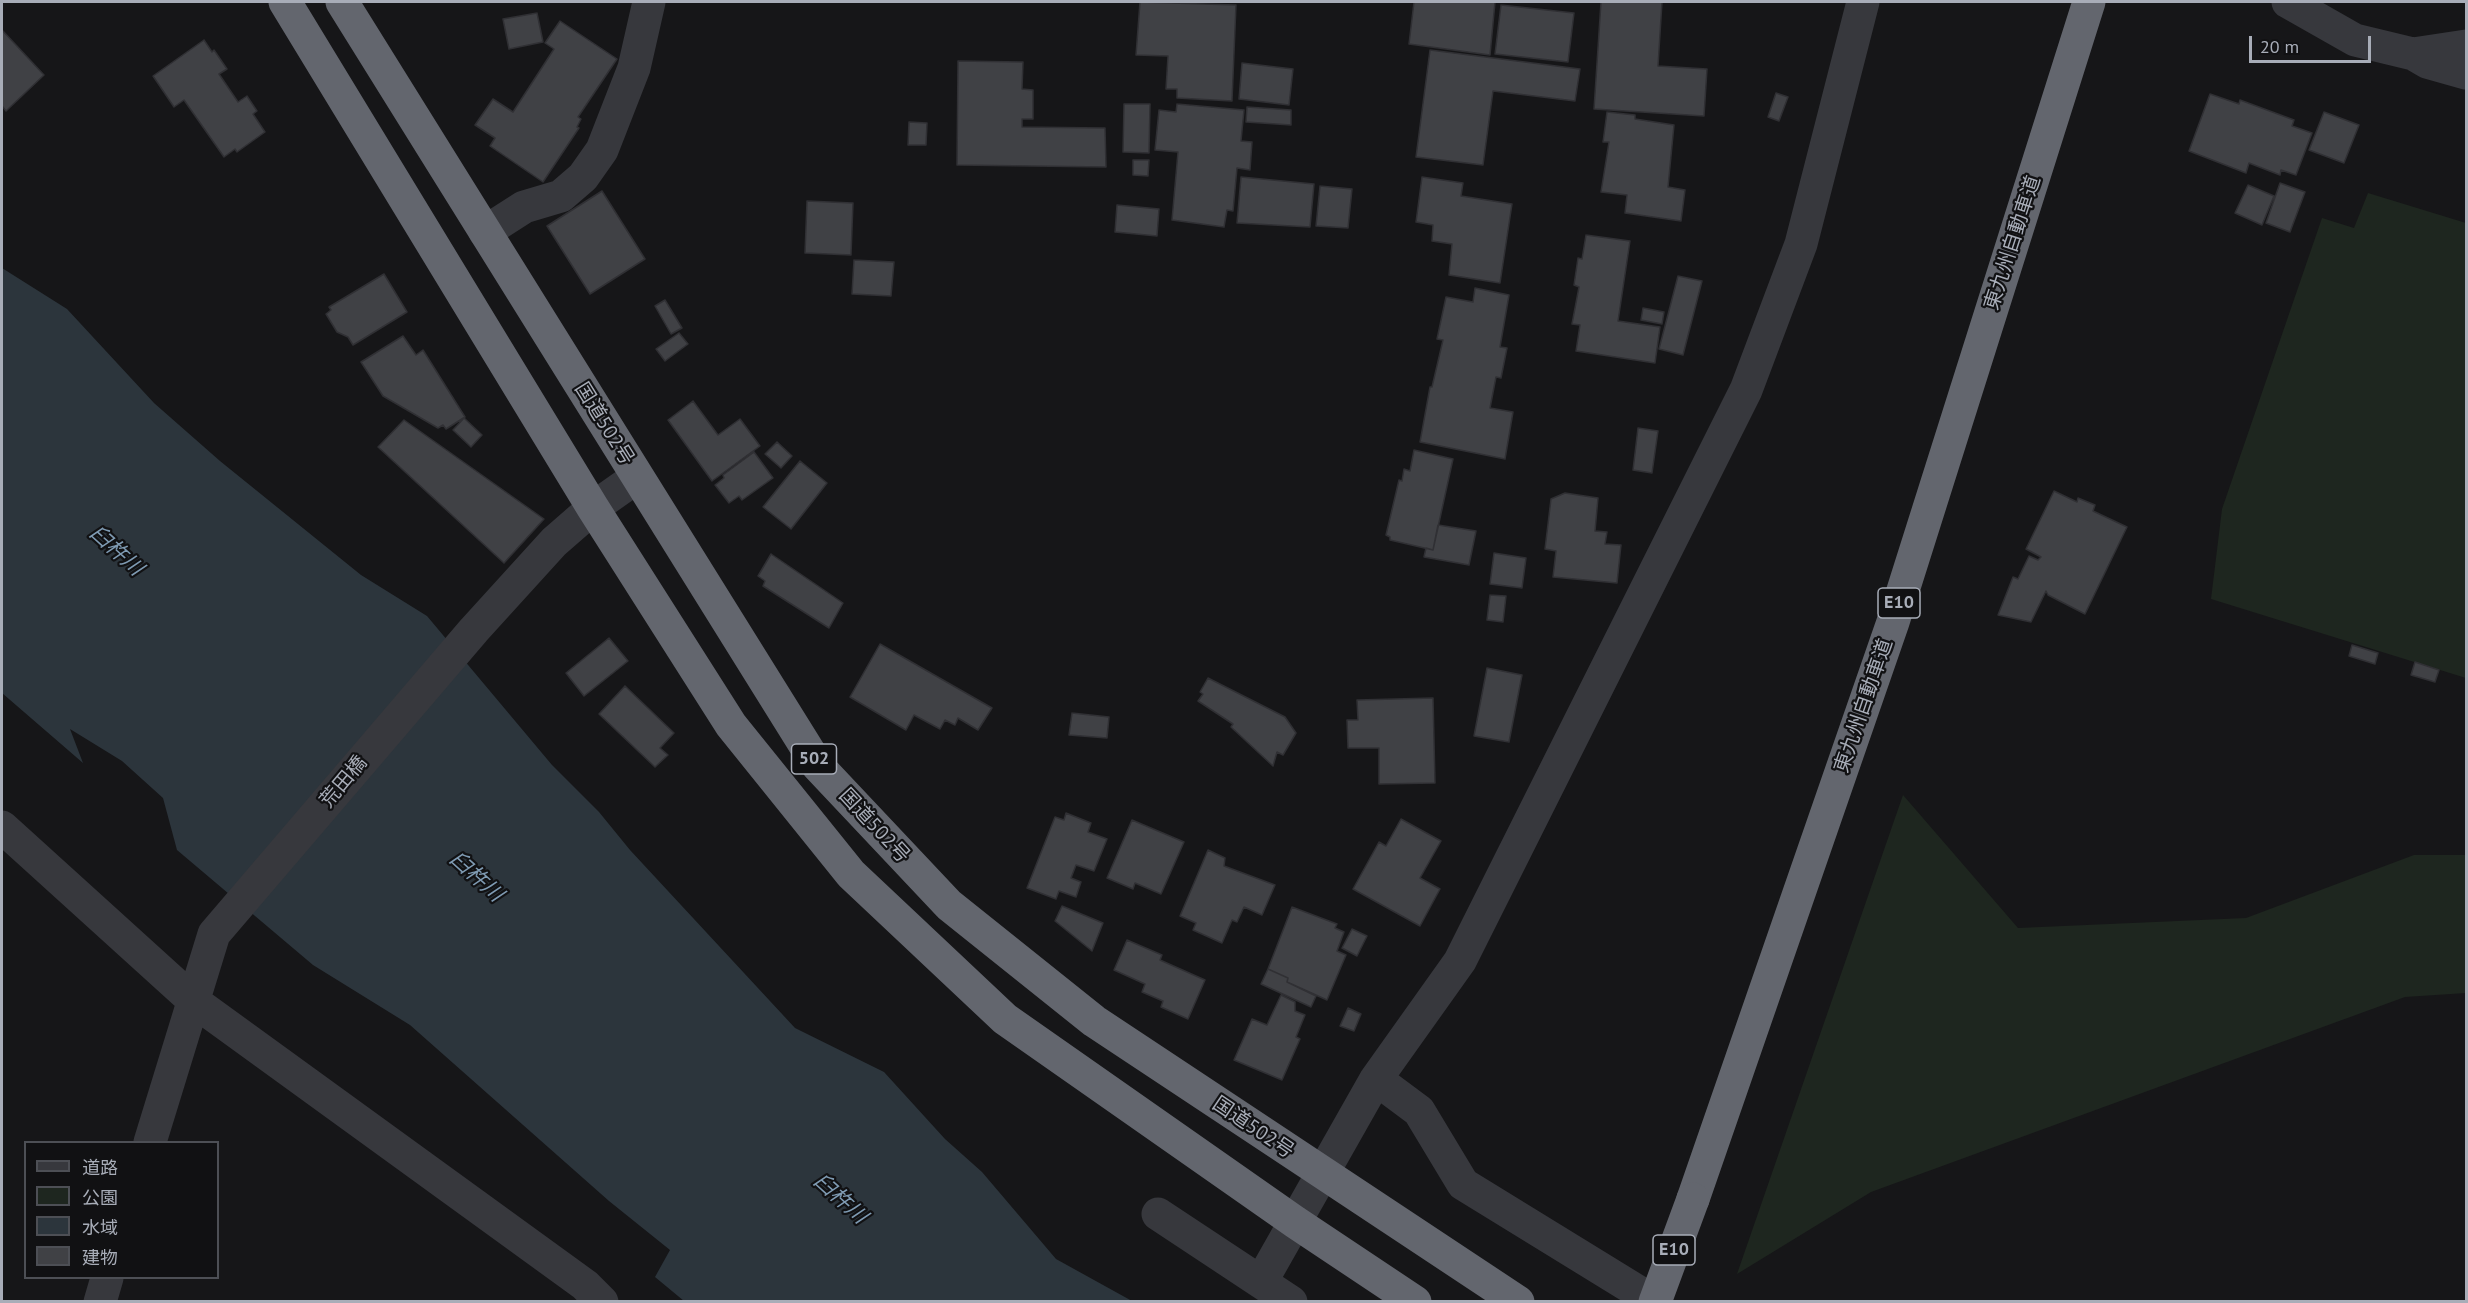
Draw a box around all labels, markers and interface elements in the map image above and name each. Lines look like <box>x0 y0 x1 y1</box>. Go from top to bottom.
scale bar <box>2252 24 2374 62</box>
text: 20 m <box>2260 35 2299 58</box>
street label: 東九州自動車道 <box>1980 173 2046 313</box>
street label: 国道502号 <box>569 378 639 470</box>
water label: 臼杵川 <box>84 521 148 581</box>
road number: E10 <box>1878 588 1920 618</box>
street label: 東九州自動車道 <box>1830 636 1898 776</box>
road number: 502 <box>792 744 836 774</box>
street label: 荒田橋 <box>316 751 372 813</box>
street label: 国道502号 <box>834 784 914 868</box>
water label: 臼杵川 <box>444 847 508 907</box>
street label: 国道502号 <box>1208 1092 1298 1164</box>
legend <box>24 1141 219 1279</box>
text: 道路 <box>82 1156 118 1179</box>
water label: 臼杵川 <box>808 1169 872 1229</box>
text: 公園 <box>82 1186 118 1209</box>
text: 水域 <box>82 1216 118 1239</box>
road number: E10 <box>1653 1235 1695 1265</box>
text: 建物 <box>82 1246 118 1269</box>

